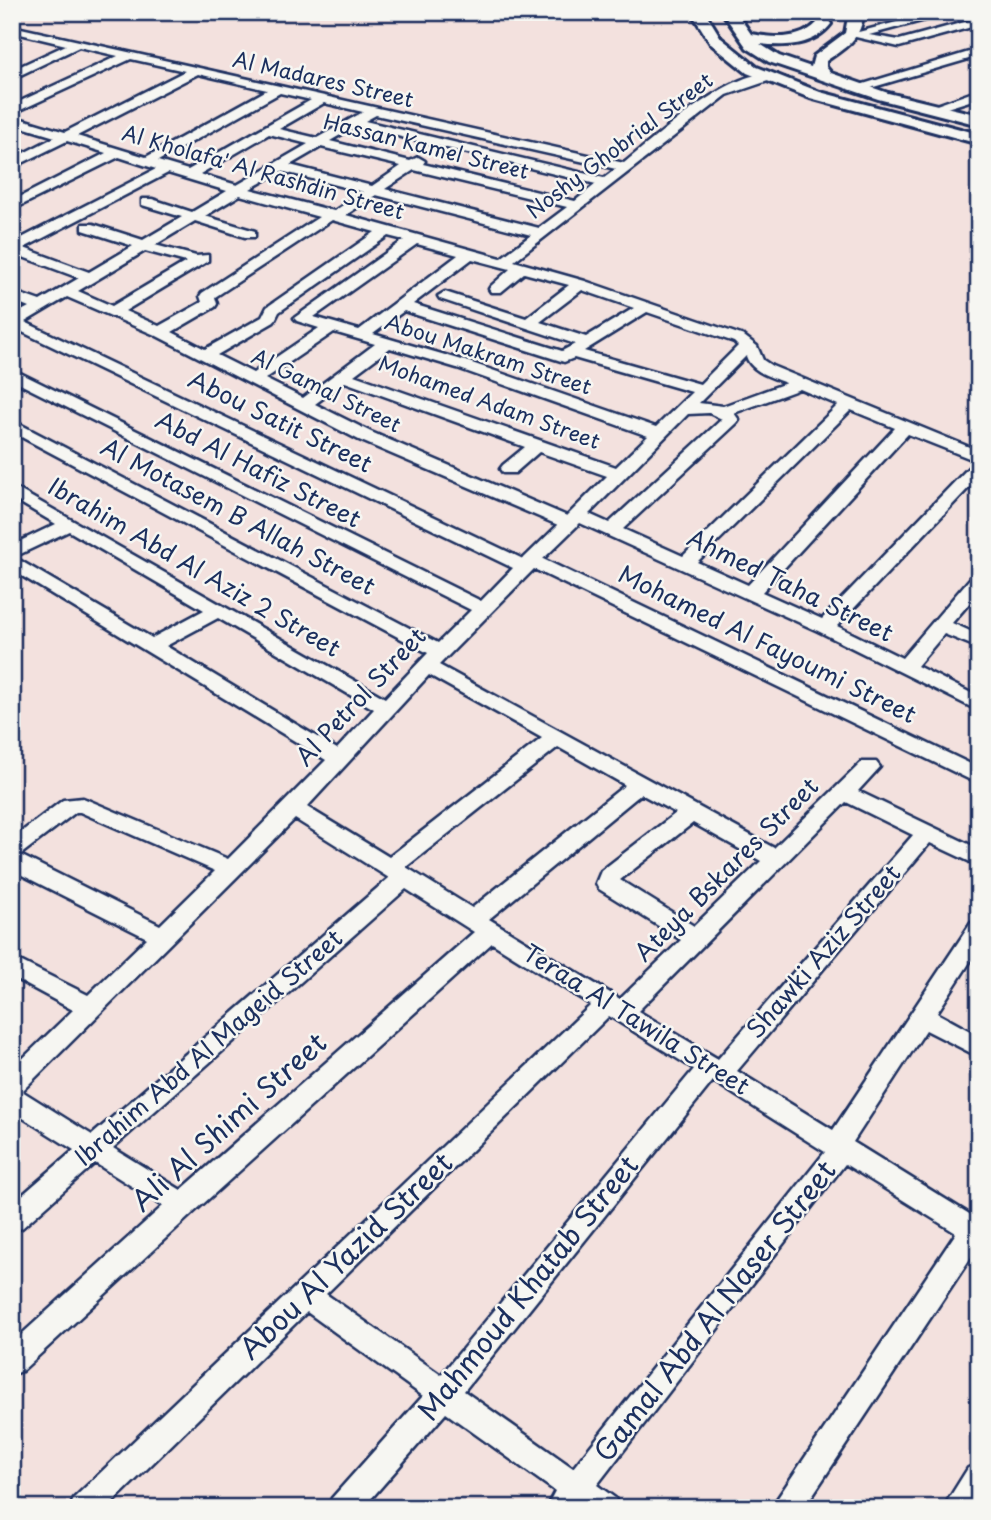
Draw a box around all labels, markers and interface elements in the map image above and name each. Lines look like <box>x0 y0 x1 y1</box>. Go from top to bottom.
street label: Al Madares Street <box>230 42 417 114</box>
street label: Noshy Ghobrial Street <box>519 64 719 225</box>
street label: Hassan Kamel Street <box>320 104 533 186</box>
street label: Al Kholafa' Al Rashdin Street <box>119 115 408 227</box>
street label: Abou Makram Street <box>381 305 596 402</box>
street label: Al Gamal Street <box>247 339 407 439</box>
street label: Mohamed Adam Street <box>374 346 605 456</box>
street label: Abou Satit Street <box>183 360 379 480</box>
street label: Abd Al Hafiz Street <box>150 401 368 536</box>
street label: Al Motasem B Allah Street <box>95 427 383 603</box>
street label: Ibrahim Abd Al Aziz 2 Street <box>42 468 348 665</box>
street label: Ahmed Taha Street <box>682 519 900 650</box>
street label: Mohamed Al Fayoumi Street <box>613 555 923 731</box>
street label: Al Petrol Street <box>286 618 433 773</box>
street label: Ateya Bskares Street <box>625 768 826 969</box>
street label: Shawki Aziz Street <box>737 856 908 1046</box>
street label: Ibrahim Abd Al Mageid Street <box>66 920 350 1173</box>
street label: Teraa Al Tawila Street <box>517 934 757 1103</box>
street label: Ali Al Shimi Street <box>120 1021 336 1221</box>
street label: Abou Al Yazid Street <box>228 1141 462 1369</box>
street label: Mahmoud Khatab Street <box>406 1145 648 1429</box>
street label: Gamal Abd Al Naser Street <box>582 1150 845 1470</box>

